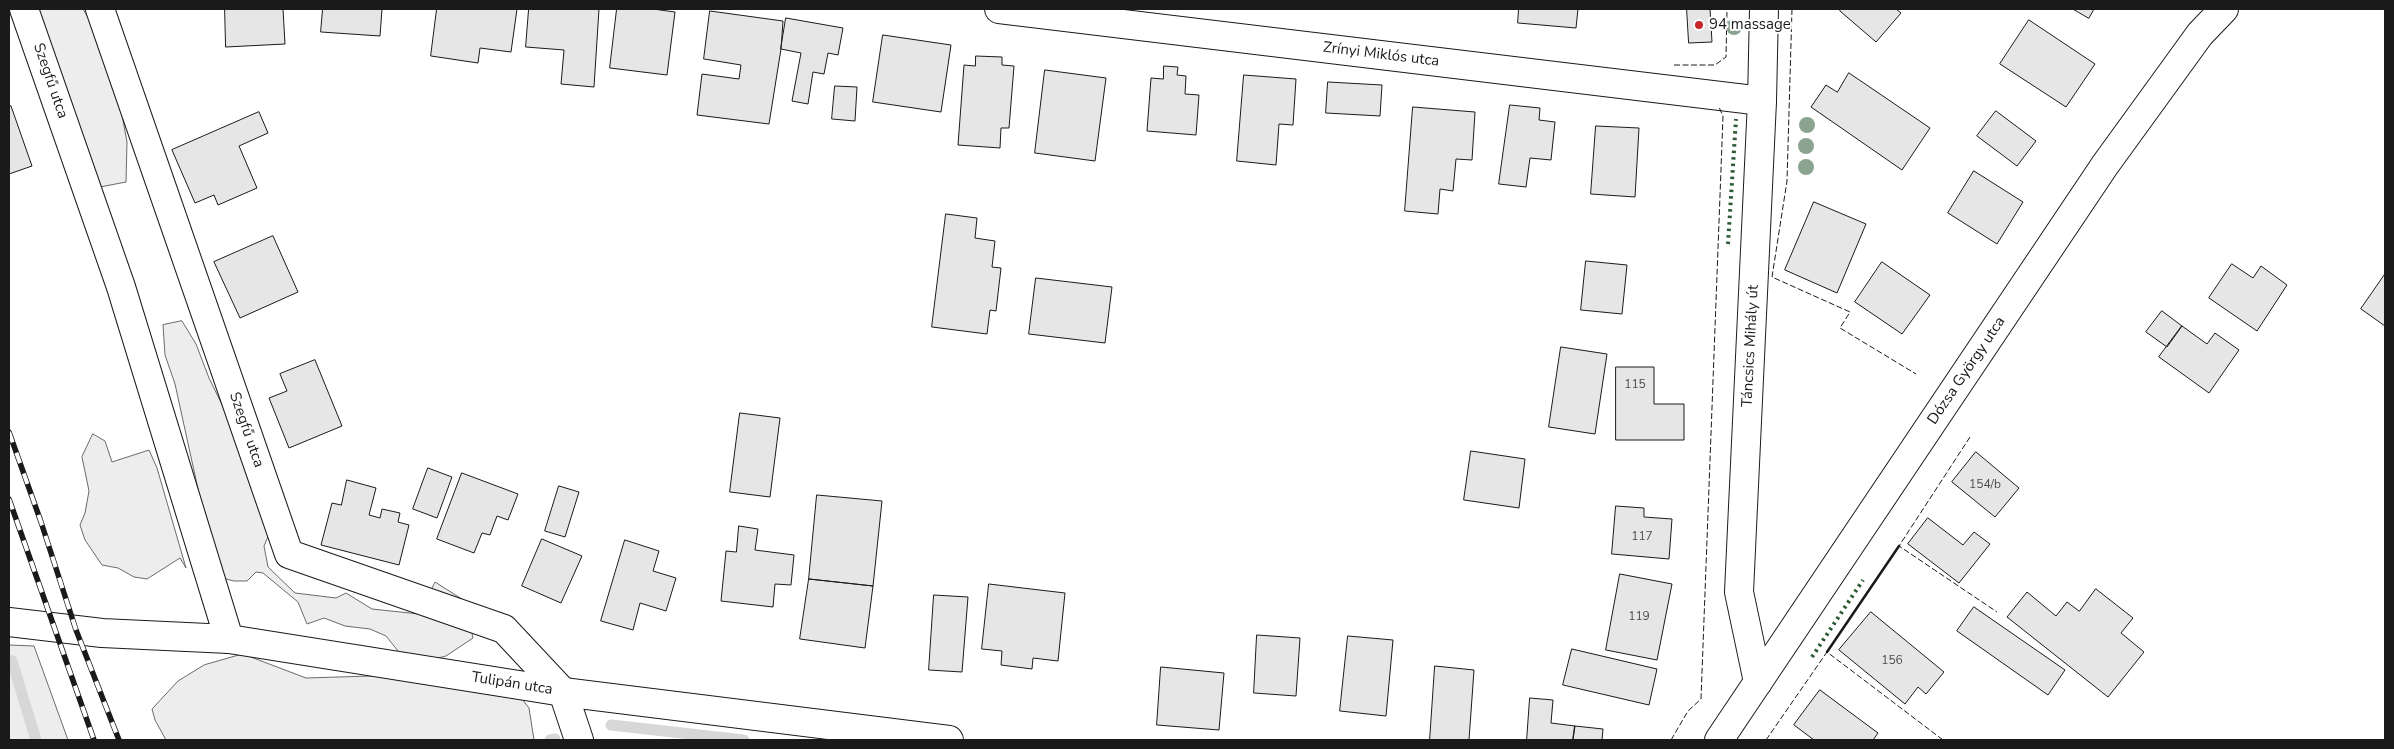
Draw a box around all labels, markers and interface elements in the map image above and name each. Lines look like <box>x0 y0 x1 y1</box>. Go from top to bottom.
place label: 94 massage <box>1709 16 1791 34</box>
marker: 94 massage <box>1693 19 1705 31</box>
street label: Zrínyi Miklós utca <box>1322 39 1440 71</box>
street label: Szegfű utca <box>29 41 71 121</box>
street label: Táncsics Mihály út <box>1739 284 1763 408</box>
street label: Dózsa György utca <box>1924 314 2010 428</box>
house number: 115 <box>1624 378 1646 392</box>
street label: Szegfű utca <box>225 390 267 470</box>
house number: 154/b <box>1969 478 2001 492</box>
house number: 117 <box>1631 530 1653 544</box>
house number: 119 <box>1628 610 1650 624</box>
house number: 156 <box>1881 654 1903 668</box>
street label: Tulipán utca <box>470 669 554 699</box>

